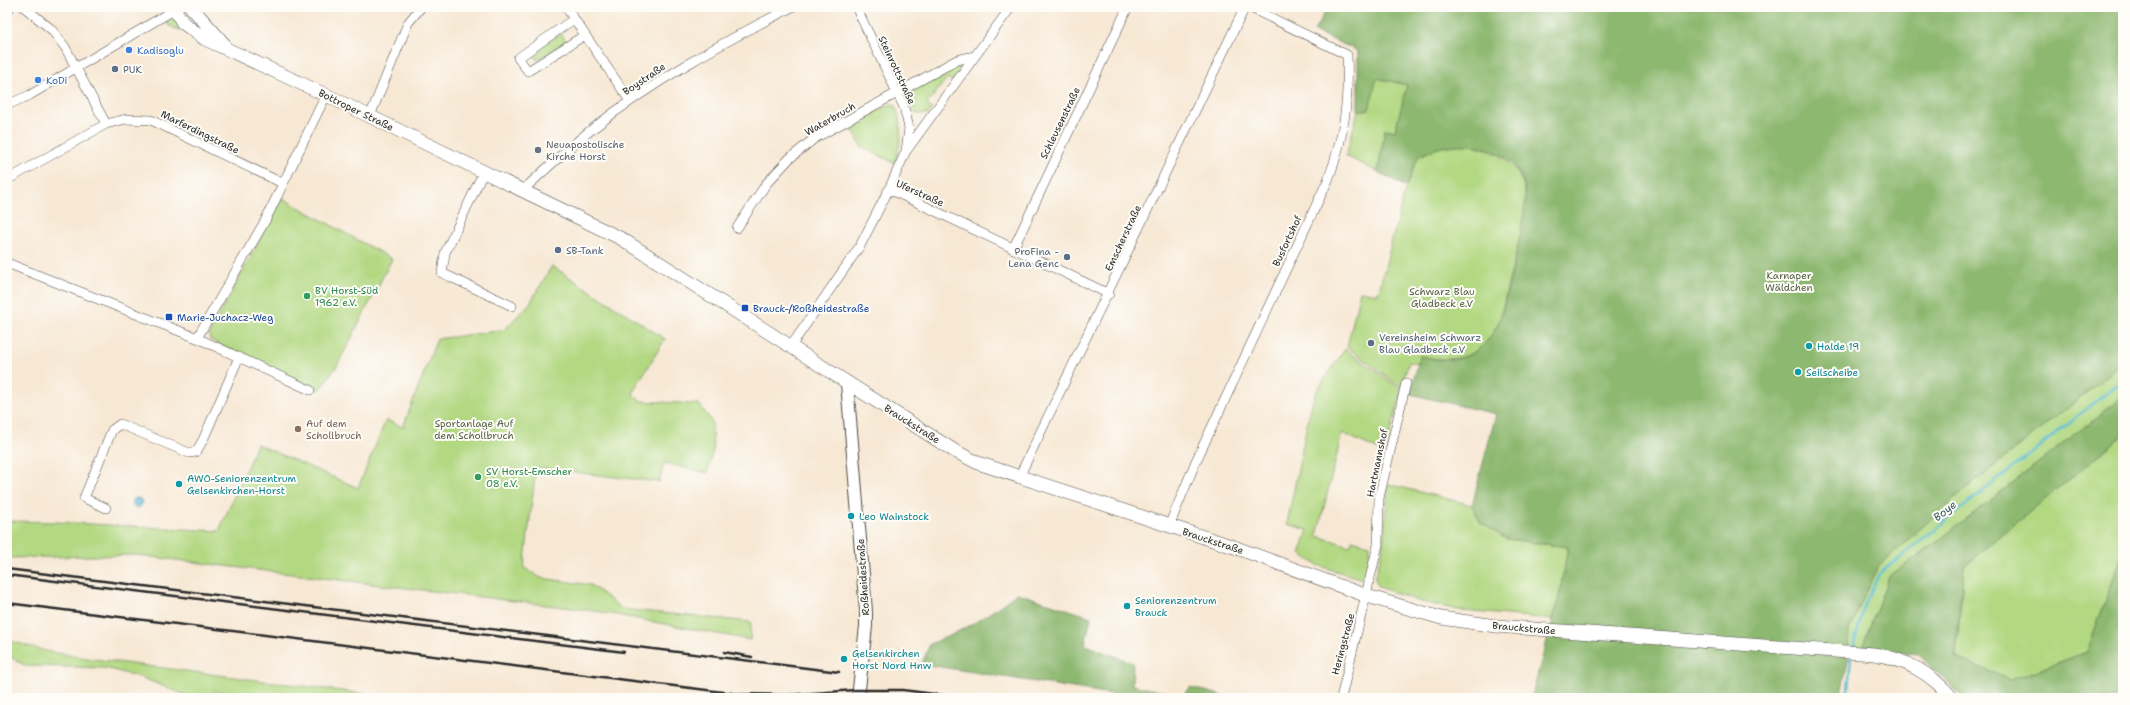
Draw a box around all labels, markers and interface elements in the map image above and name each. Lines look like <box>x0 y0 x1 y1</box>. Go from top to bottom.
street label: Steinrottstraße <box>875 34 919 107</box>
place label: Kadisoglu <box>137 44 184 57</box>
marker: Kadisoglu <box>124 45 134 55</box>
street label: Boystraße <box>620 60 668 98</box>
place label: PUK <box>123 63 142 76</box>
marker: PUK <box>110 64 120 74</box>
place label: KoDi <box>46 74 68 87</box>
marker: KoDi <box>33 75 43 85</box>
street label: Schleusenstraße <box>1037 85 1083 161</box>
street label: Bottroper Straße <box>316 86 396 134</box>
street label: Waterbruch <box>802 99 858 139</box>
street label: Marferdingstraße <box>159 107 242 157</box>
place label: Neuapostolische Kirche Horst <box>546 138 625 163</box>
marker: Neuapostolische Kirche Horst <box>533 145 543 155</box>
street label: Uferstraße <box>894 177 946 209</box>
street label: Emscherstraße <box>1102 203 1144 273</box>
street label: Busfortshof <box>1270 213 1305 269</box>
place label: SB-Tank <box>566 244 604 257</box>
marker: SB-Tank <box>553 245 563 255</box>
place label: ProFina - Lena Genc <box>1008 245 1059 270</box>
marker: ProFina - Lena Genc <box>1062 252 1072 262</box>
park label: Karnaper Wäldchen <box>1765 269 1813 294</box>
place label: BV Horst-Süd 1962 e.V. <box>315 284 379 309</box>
park label: Schwarz Blau Gladbeck e.V <box>1409 285 1475 310</box>
marker: BV Horst-Süd 1962 e.V. <box>302 291 312 301</box>
place label: Brauck-/Roßheidestraße <box>753 302 870 315</box>
marker: Brauck-/Roßheidestraße <box>740 303 750 313</box>
place label: Marie-Juchacz-Weg <box>177 311 273 324</box>
marker: Marie-Juchacz-Weg <box>164 312 174 322</box>
place label: Vereinsheim Schwarz Blau Gladbeck e.V <box>1379 331 1481 356</box>
marker: Vereinsheim Schwarz Blau Gladbeck e.V <box>1366 338 1376 348</box>
place label: Halde 19 <box>1817 340 1859 353</box>
marker: Halde 19 <box>1804 341 1814 351</box>
place label: Seilscheibe <box>1806 366 1859 379</box>
marker: Seilscheibe <box>1793 367 1803 377</box>
street label: Brauckstraße <box>882 402 943 447</box>
place label: Auf dem Schollbruch <box>306 417 362 442</box>
park label: Sportanlage Auf dem Schollbruch <box>434 417 514 442</box>
marker: Auf dem Schollbruch <box>293 424 303 434</box>
street label: Hartmannshof <box>1363 427 1391 498</box>
place label: SV Horst-Emscher 08 e.V. <box>486 465 572 490</box>
place label: AWO-Seniorenzentrum Gelsenkirchen-Horst <box>187 472 297 497</box>
marker: SV Horst-Emscher 08 e.V. <box>473 472 483 482</box>
marker: AWO-Seniorenzentrum Gelsenkirchen-Horst <box>174 479 184 489</box>
water label: Boye <box>1930 497 1960 525</box>
place label: Leo Wainstock <box>859 510 929 523</box>
marker: Leo Wainstock <box>846 511 856 521</box>
street label: Brauckstraße <box>1181 525 1246 557</box>
street label: Roßheidestraße <box>854 538 872 616</box>
place label: Seniorenzentrum Brauck <box>1135 594 1217 619</box>
marker: Seniorenzentrum Brauck <box>1122 601 1132 611</box>
street label: Heringstraße <box>1329 611 1358 676</box>
street label: Brauckstraße <box>1492 619 1557 637</box>
place label: Gelsenkirchen Horst Nord Hnw <box>852 647 932 672</box>
marker: Gelsenkirchen Horst Nord Hnw <box>839 654 849 664</box>

